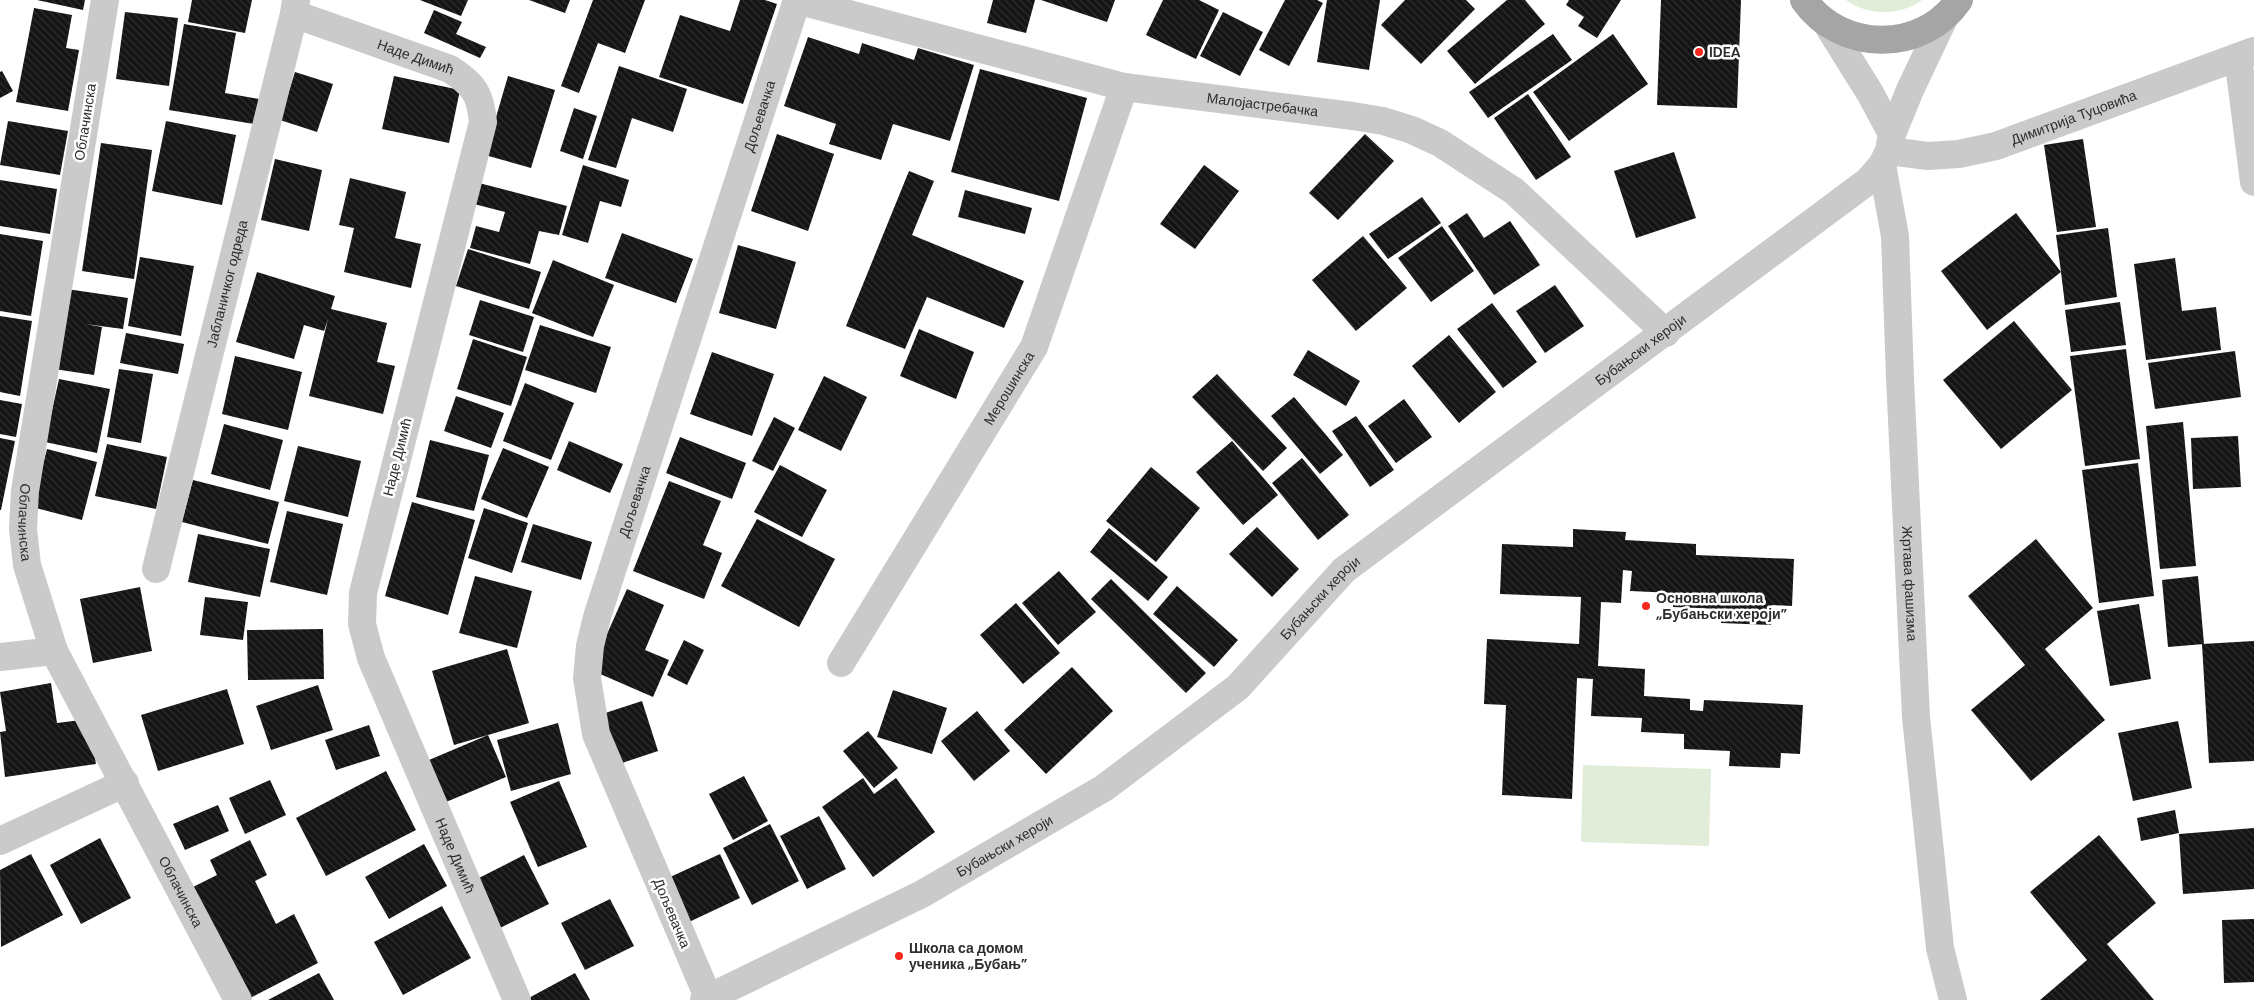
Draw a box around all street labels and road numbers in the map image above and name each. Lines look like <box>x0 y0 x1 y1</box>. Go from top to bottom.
street label: Наде Димић <box>375 35 456 79</box>
street label: Дољевачка <box>739 78 779 154</box>
street label: Облачинска <box>70 82 100 162</box>
street label: Димитрија Туцовића <box>2008 86 2139 149</box>
street label: Малојастребачка <box>1206 89 1320 121</box>
street label: Јабланичког одреда <box>202 218 252 349</box>
street label: Бубањски хероји <box>1591 310 1690 390</box>
street label: Мерошинска <box>979 348 1038 428</box>
street label: Наде Димић <box>379 416 415 498</box>
street label: Дољевачка <box>614 463 655 540</box>
street label: Облачинска <box>14 482 36 562</box>
street label: Жртава фашизма <box>1898 525 1921 642</box>
street label: Бубањски хероји <box>1276 552 1364 644</box>
street label: Бубањски хероји <box>953 811 1056 881</box>
street label: Наде Димић <box>431 815 479 896</box>
street label: Облачинска <box>155 853 207 931</box>
street label: Дољевачка <box>649 875 695 951</box>

